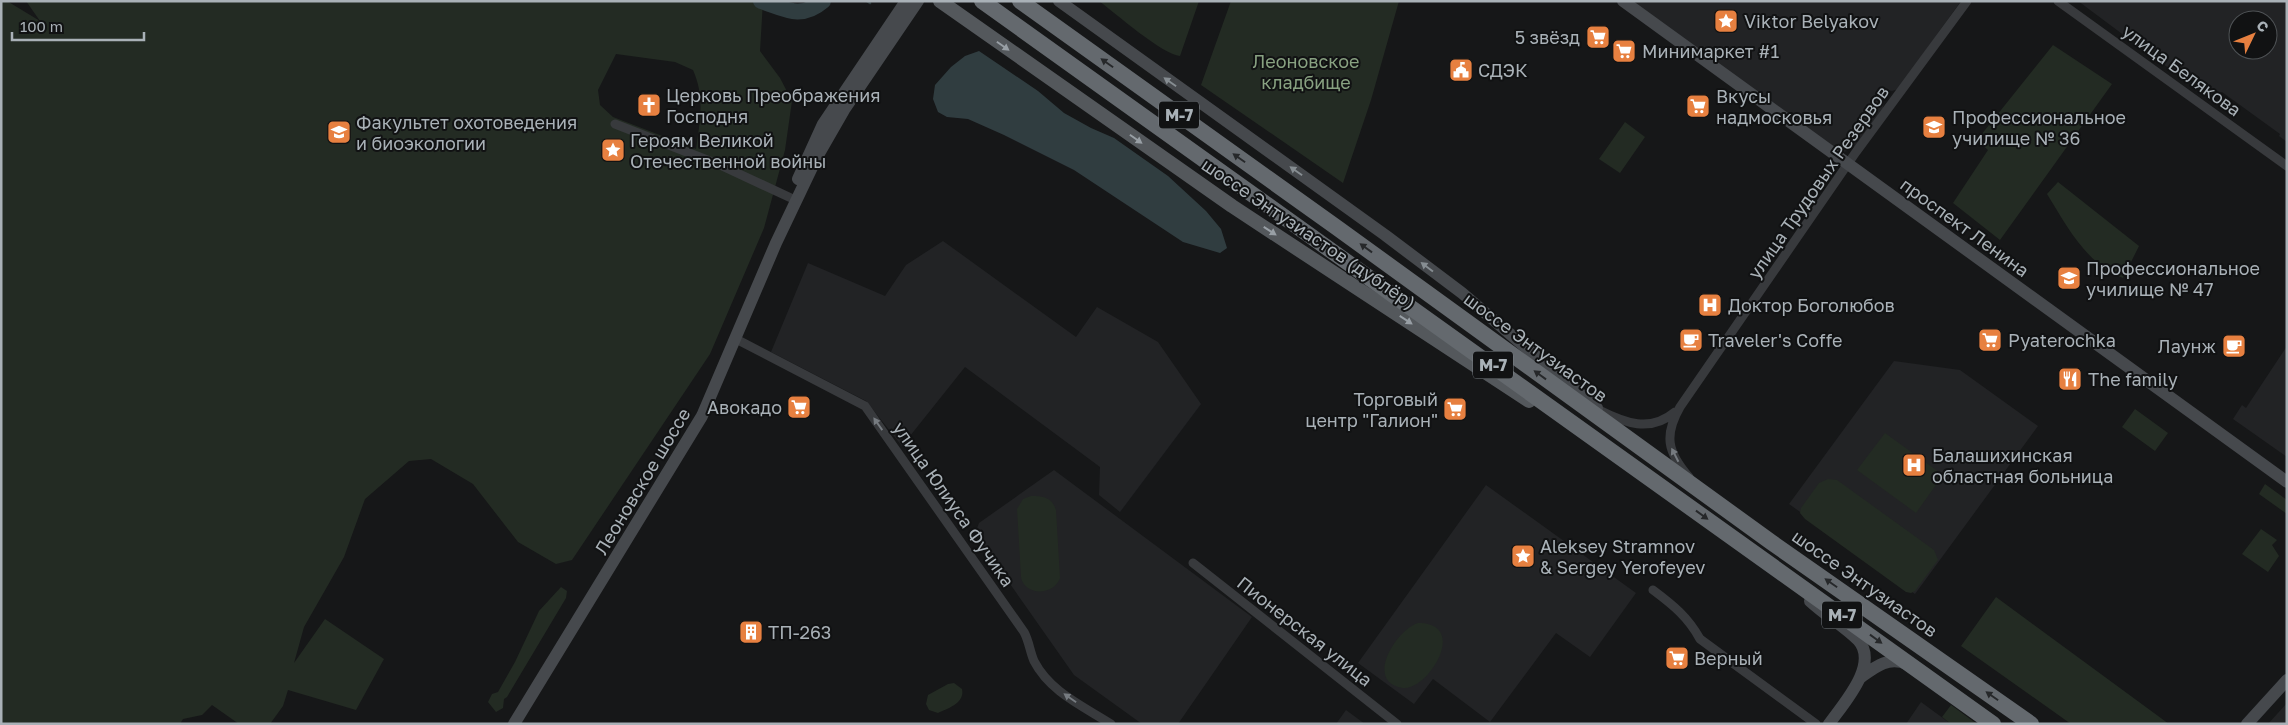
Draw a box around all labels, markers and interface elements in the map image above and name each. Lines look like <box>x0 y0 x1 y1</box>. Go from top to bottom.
place icon: Viktor Belyakov <box>1713 8 1739 34</box>
scale bar <box>12 10 145 42</box>
place label: Viktor Belyakov <box>1744 10 1879 32</box>
north arrow <box>2228 10 2278 60</box>
text: С <box>2253 16 2273 35</box>
text: 100 m <box>20 17 63 35</box>
street label: улица Белякова <box>2118 20 2246 120</box>
supermarket icon: 5 звёзд <box>1585 24 1611 50</box>
place label: 5 звёзд <box>1515 26 1580 48</box>
supermarket icon: Минимаркет #1 <box>1611 38 1637 64</box>
place label: Минимаркет #1 <box>1642 40 1779 62</box>
one-way arrow <box>997 41 1010 51</box>
park label: Леоновское кладбище <box>1252 50 1360 93</box>
public building icon: СДЭК <box>1448 57 1474 83</box>
one-way arrow <box>1101 58 1114 69</box>
place label: СДЭК <box>1478 59 1528 81</box>
one-way arrow <box>1163 77 1177 87</box>
street label: улица Трудовых Резервов <box>1743 81 1893 283</box>
place label: Церковь Преображения Господня <box>666 84 880 127</box>
place label: Вкусы надмосковья <box>1716 85 1832 128</box>
church icon: Церковь Преображения Господня <box>636 92 662 118</box>
supermarket icon: Вкусы надмосковья <box>1685 93 1711 119</box>
road number: М-7 <box>1159 102 1199 128</box>
place label: Профессиональное училище № 36 <box>1952 106 2126 149</box>
place label: Факультет охотоведения и биоэкологии <box>356 111 577 154</box>
school or university icon: Профессиональное училище № 36 <box>1921 114 1947 140</box>
school or university icon: Факультет охотоведения и биоэкологии <box>326 119 352 145</box>
place label: Героям Великой Отечественной войны <box>630 129 826 172</box>
one-way arrow <box>1130 134 1143 144</box>
place icon: Героям Великой Отечественной войны <box>600 137 626 163</box>
street label: шоссе Энтузиастов (дублёр) <box>1198 153 1420 313</box>
one-way arrow <box>1232 153 1246 163</box>
one-way arrow <box>1290 166 1303 177</box>
street label: проспект Ленина <box>1896 173 2034 281</box>
one-way arrow <box>1264 226 1277 236</box>
one-way arrow <box>1360 243 1373 254</box>
place label: Профессиональное училище № 47 <box>2086 257 2260 300</box>
one-way arrow <box>1420 262 1434 272</box>
school or university icon: Профессиональное училище № 47 <box>2056 265 2082 291</box>
street label: шоссе Энтузиастов <box>1460 288 1612 406</box>
hospital icon: Доктор Боголюбов <box>1697 292 1723 318</box>
place label: Доктор Боголюбов <box>1728 294 1895 316</box>
one-way arrow <box>1399 316 1413 325</box>
cafe icon: Traveler's Coffe <box>1678 327 1704 353</box>
supermarket icon: Pyaterochka <box>1977 327 2003 353</box>
place label: Traveler's Coffe <box>1708 329 1843 351</box>
place label: Pyaterochka <box>2008 329 2116 351</box>
cafe icon: Лаунж <box>2221 333 2247 359</box>
place label: Лаунж <box>2158 335 2216 357</box>
road number: М-7 <box>1473 352 1513 378</box>
restaurant icon: The family <box>2057 366 2083 392</box>
place label: The family <box>2088 368 2178 390</box>
one-way arrow <box>1534 369 1547 380</box>
place label: Торговый центр "Галион" <box>1305 388 1438 431</box>
supermarket icon: Авокадо <box>786 394 812 420</box>
place label: Авокадо <box>707 396 782 418</box>
supermarket icon: Торговый центр "Галион" <box>1442 396 1468 422</box>
street label: Леоновское шоссе <box>590 404 694 558</box>
one-way arrow <box>873 417 883 430</box>
street label: улица Юлиуса Фучика <box>889 417 1019 591</box>
place label: Балашихинская областная больница <box>1932 444 2113 487</box>
one-way arrow <box>1671 448 1679 462</box>
hospital icon: Балашихинская областная больница <box>1901 452 1927 478</box>
one-way arrow <box>1695 510 1709 520</box>
street label: шоссе Энтузиастов <box>1788 525 1942 641</box>
place label: Aleksey Stramnov & Sergey Yerofeyev <box>1540 535 1705 578</box>
place icon: Aleksey Stramnov & Sergey Yerofeyev <box>1510 543 1536 569</box>
street label: Пионерская улица <box>1233 571 1377 691</box>
one-way arrow <box>1824 578 1837 588</box>
road number: М-7 <box>1822 602 1862 628</box>
building icon: ТП-263 <box>738 619 764 645</box>
place label: ТП-263 <box>768 621 831 643</box>
one-way arrow <box>1869 634 1883 644</box>
supermarket icon: Верный <box>1664 645 1690 671</box>
place label: Верный <box>1694 647 1763 669</box>
one-way arrow <box>1985 691 1998 701</box>
one-way arrow <box>1063 693 1076 703</box>

